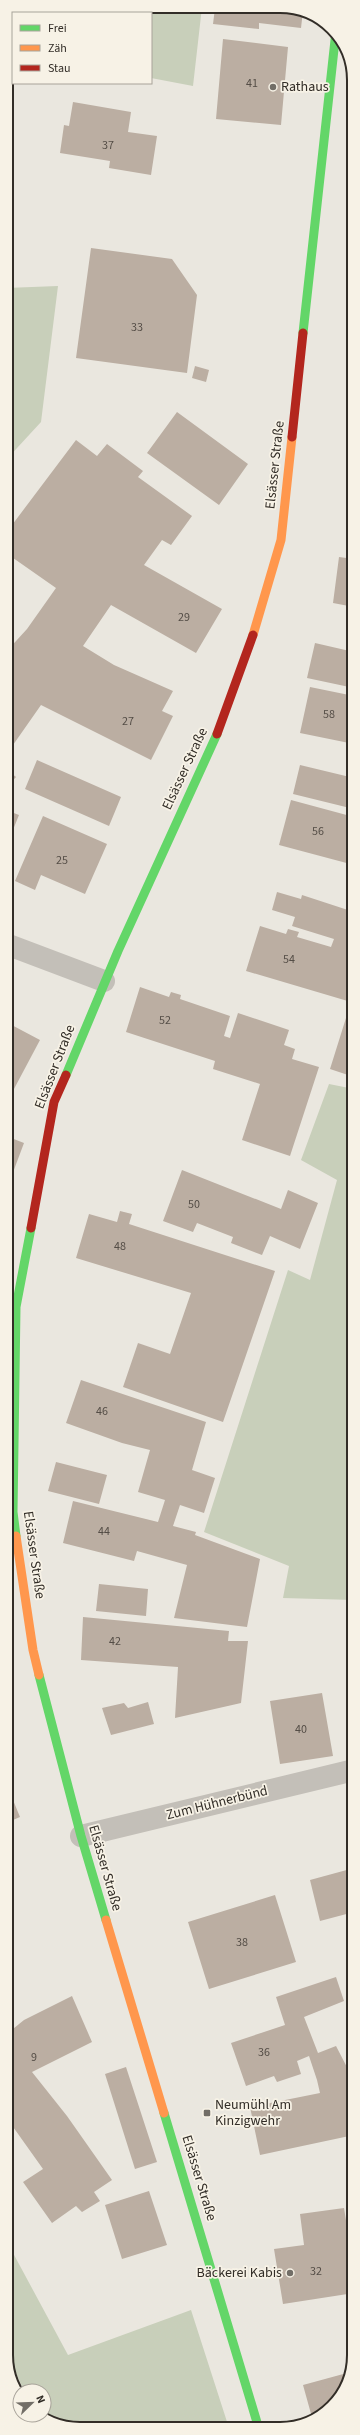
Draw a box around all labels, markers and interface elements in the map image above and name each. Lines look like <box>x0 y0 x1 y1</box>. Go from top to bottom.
legend <box>12 12 152 84</box>
text: Frei <box>48 20 67 37</box>
text: Zäh <box>48 40 67 57</box>
text: Stau <box>48 60 71 77</box>
house number: 41 <box>246 75 258 92</box>
place label: Rathaus <box>281 77 329 97</box>
marker: Rathaus <box>268 82 278 92</box>
house number: 37 <box>102 137 114 154</box>
house number: 33 <box>131 319 143 336</box>
street label: Elsässer Straße <box>260 420 290 510</box>
house number: 29 <box>178 609 190 626</box>
house number: 58 <box>323 706 335 723</box>
house number: 27 <box>122 713 134 730</box>
street label: Elsässer Straße <box>157 725 213 813</box>
house number: 56 <box>312 823 324 840</box>
house number: 25 <box>56 852 68 869</box>
house number: 54 <box>283 951 295 968</box>
house number: 52 <box>159 1012 171 1029</box>
street label: Elsässer Straße <box>30 1022 80 1112</box>
house number: 50 <box>188 1196 200 1213</box>
house number: 48 <box>114 1238 126 1255</box>
house number: 46 <box>96 1403 108 1420</box>
street label: Elsässer Straße <box>18 1510 50 1600</box>
house number: 44 <box>98 1523 110 1540</box>
house number: 42 <box>109 1633 121 1650</box>
house number: 40 <box>295 1721 307 1738</box>
street label: Zum Hühnerbünd <box>164 1781 270 1825</box>
street label: Elsässer Straße <box>83 1823 127 1913</box>
house number: 38 <box>236 1934 248 1951</box>
house number: 36 <box>258 2044 270 2061</box>
house number: 9 <box>31 2049 37 2066</box>
place label: Neumühl Am Kinzigwehr <box>215 2095 291 2131</box>
marker: Neumühl Am Kinzigwehr <box>202 2108 212 2118</box>
street label: Elsässer Straße <box>176 2133 222 2223</box>
place label: Bäckerei Kabis <box>197 2263 282 2283</box>
house number: 32 <box>310 2263 322 2280</box>
marker: Bäckerei Kabis <box>285 2268 295 2278</box>
north arrow <box>12 2383 52 2423</box>
text: N <box>32 2393 49 2406</box>

